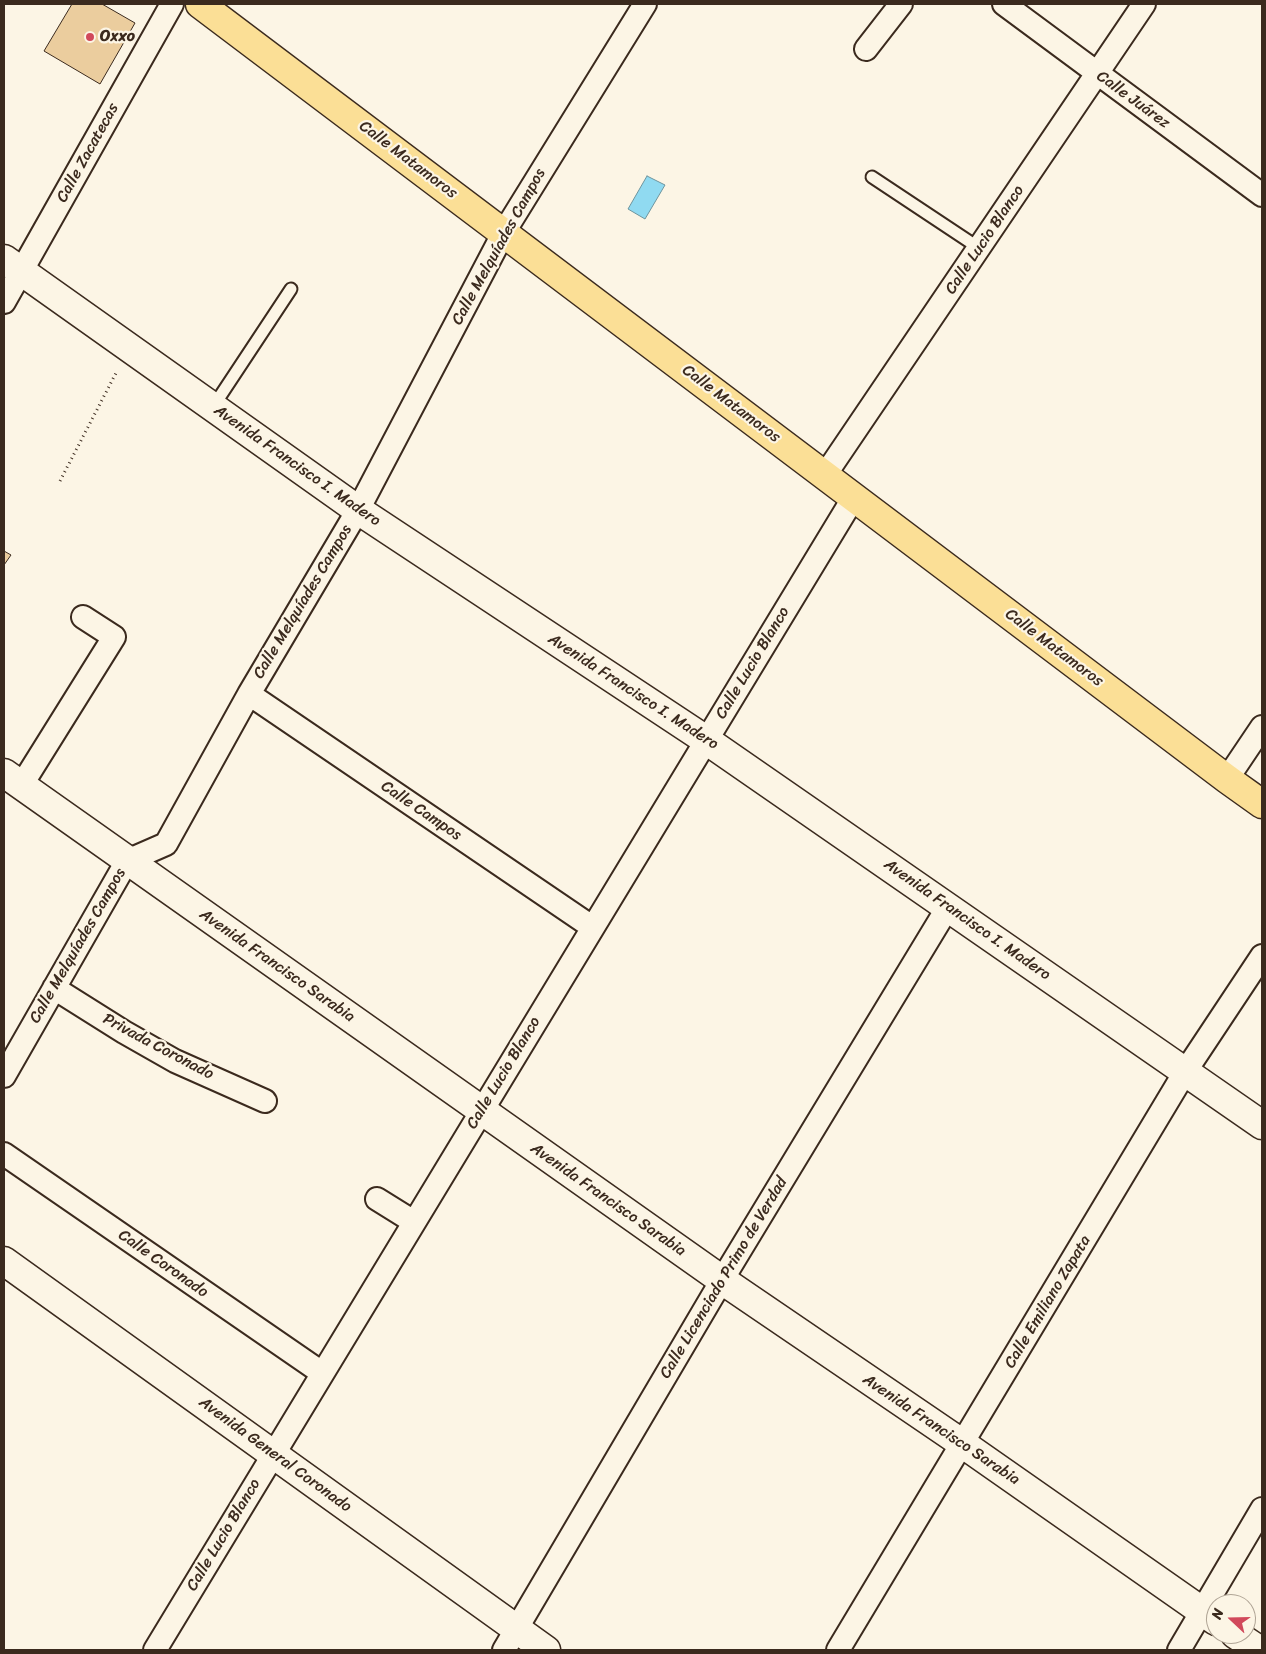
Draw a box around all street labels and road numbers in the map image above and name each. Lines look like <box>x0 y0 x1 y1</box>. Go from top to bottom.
street label: Calle Juárez <box>1093 67 1173 133</box>
street label: Calle Zacatecas <box>53 100 123 206</box>
street label: Calle Matamoros <box>355 117 461 203</box>
street label: Calle Melquíades Campos <box>448 165 550 329</box>
street label: Calle Lucio Blanco <box>941 182 1029 298</box>
street label: Calle Matamoros <box>678 361 784 447</box>
street label: Avenida Francisco I. Madero <box>210 401 384 531</box>
street label: Calle Melquíades Campos <box>250 522 356 682</box>
street label: Calle Lucio Blanco <box>712 603 794 723</box>
street label: Calle Matamoros <box>1001 605 1107 691</box>
street label: Avenida Francisco I. Madero <box>544 630 722 754</box>
street label: Calle Campos <box>377 777 465 845</box>
street label: Avenida Francisco I. Madero <box>880 855 1054 985</box>
street label: Calle Melquíades Campos <box>26 865 130 1027</box>
street label: Avenida Francisco Sarabia <box>196 905 358 1027</box>
street label: Privada Coronado <box>99 1010 217 1084</box>
street label: Calle Lucio Blanco <box>463 1013 545 1133</box>
street label: Avenida Francisco Sarabia <box>527 1139 689 1261</box>
street label: Calle Licenciado Primo de Verdad <box>656 1174 792 1382</box>
street label: Calle Coronado <box>114 1226 212 1302</box>
street label: Calle Emiliano Zapata <box>1001 1232 1095 1372</box>
street label: Avenida Francisco Sarabia <box>859 1370 1023 1490</box>
street label: Avenida General Coronado <box>195 1393 355 1517</box>
street label: Calle Lucio Blanco <box>183 1475 265 1595</box>

